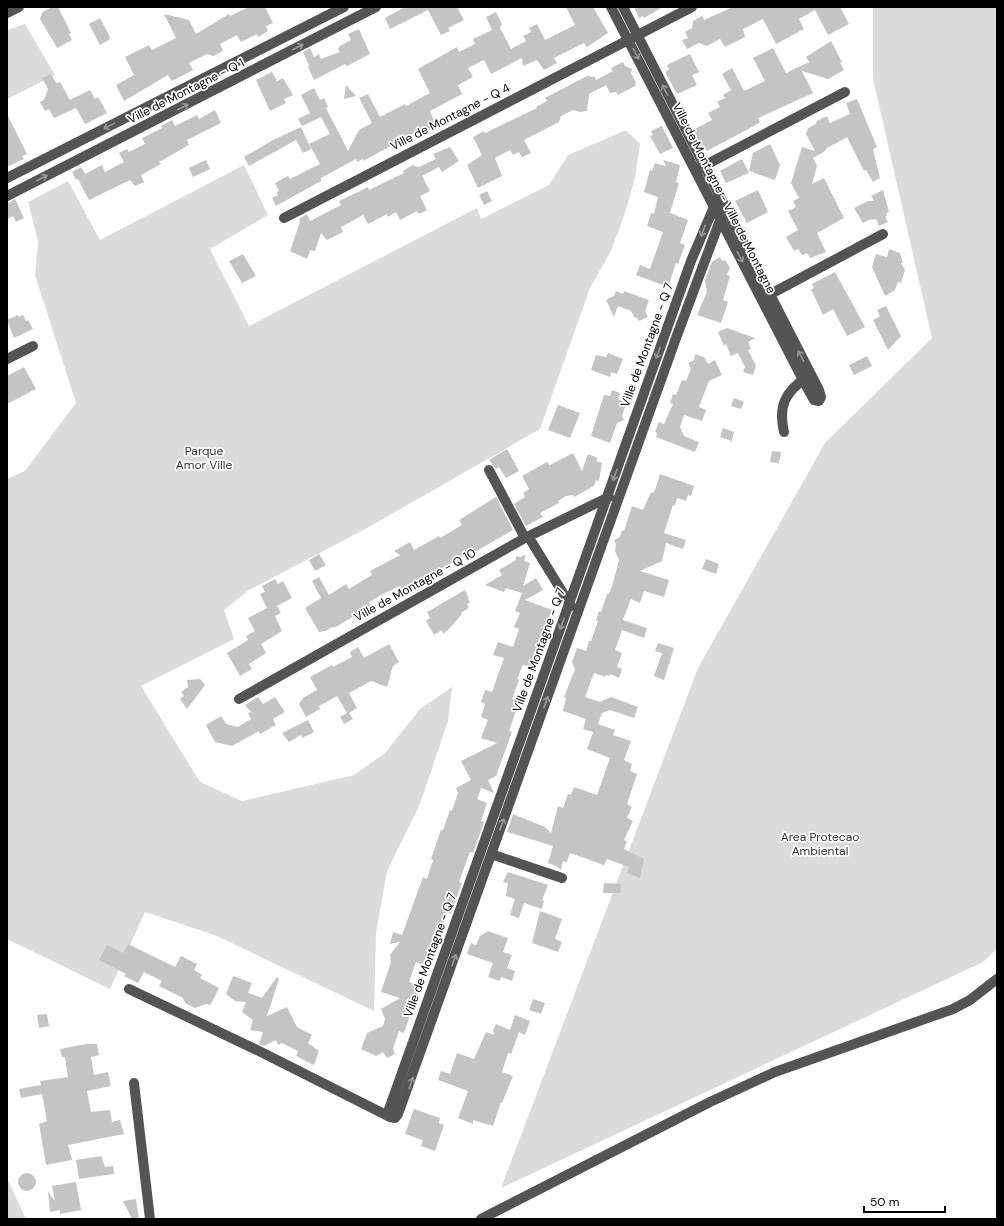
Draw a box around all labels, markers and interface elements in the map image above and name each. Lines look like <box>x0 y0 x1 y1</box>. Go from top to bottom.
one-way arrow <box>292 43 304 50</box>
one-way arrow <box>633 48 640 60</box>
street label: Ville de Montagne - Q 1 <box>125 55 247 127</box>
street label: Ville de Montagne - Q 4 <box>387 80 513 154</box>
one-way arrow <box>661 85 669 97</box>
street label: Ville de Montagne - Ville de Montagne <box>669 100 779 296</box>
one-way arrow <box>177 103 189 110</box>
one-way arrow <box>103 123 115 130</box>
one-way arrow <box>36 174 48 182</box>
one-way arrow <box>699 224 707 236</box>
one-way arrow <box>737 251 744 263</box>
street label: Ville de Montagne - Q 7 <box>617 281 677 409</box>
one-way arrow <box>654 346 662 358</box>
one-way arrow <box>796 350 804 362</box>
park label: Parque Amor Ville <box>176 443 232 473</box>
one-way arrow <box>610 469 618 481</box>
street label: Ville de Montagne - Q 10 <box>351 545 479 625</box>
street label: Ville de Montagne - Q 7 <box>509 586 569 714</box>
one-way arrow <box>558 617 565 630</box>
one-way arrow <box>542 696 550 708</box>
one-way arrow <box>498 819 506 831</box>
park label: Area Protecao Ambiental <box>781 829 859 859</box>
street label: Ville de Montagne - Q 7 <box>400 891 460 1019</box>
one-way arrow <box>451 954 458 967</box>
one-way arrow <box>407 1077 415 1089</box>
scale bar <box>864 1188 945 1214</box>
text: 50 m <box>870 1194 899 1210</box>

